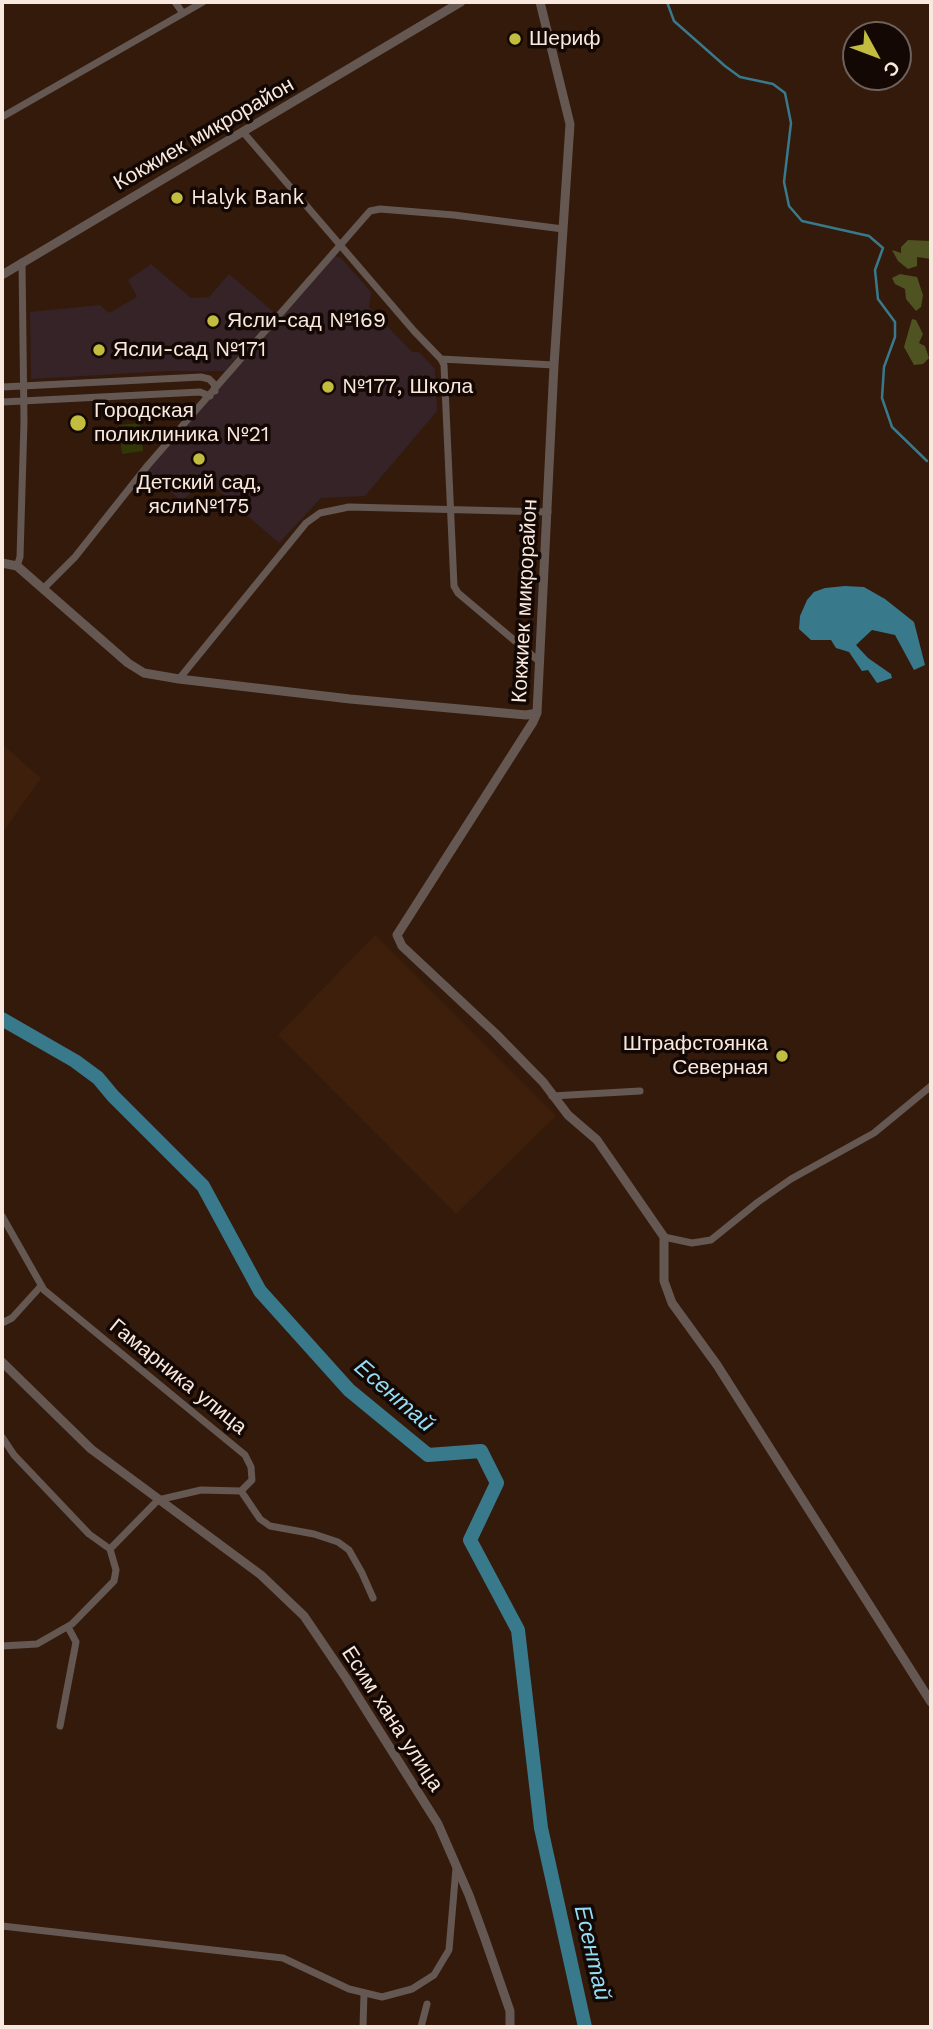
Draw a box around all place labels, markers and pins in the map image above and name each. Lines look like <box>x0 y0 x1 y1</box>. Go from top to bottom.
place label: Шериф <box>529 26 601 52</box>
marker: Шериф <box>507 31 523 47</box>
place label: Halyk Bank <box>191 185 304 211</box>
marker: Halyk Bank <box>169 190 185 206</box>
place label: Ясли-сад №169 <box>227 308 386 334</box>
marker: Ясли-сад №169 <box>205 313 221 329</box>
place label: Ясли-сад №171 <box>113 337 266 363</box>
marker: Ясли-сад №171 <box>91 342 107 358</box>
place label: №177, Школа <box>342 374 473 400</box>
marker: №177, Школа <box>320 379 336 395</box>
place label: Городская поликлиника №21 <box>94 398 269 448</box>
marker: Городская поликлиника №21 <box>68 413 88 433</box>
marker: Детский сад, ясли№175 <box>191 451 207 467</box>
place label: Детский сад, ясли№175 <box>137 470 261 520</box>
place label: Штрафстоянка Северная <box>623 1031 768 1081</box>
marker: Штрафстоянка Северная <box>774 1048 790 1064</box>

